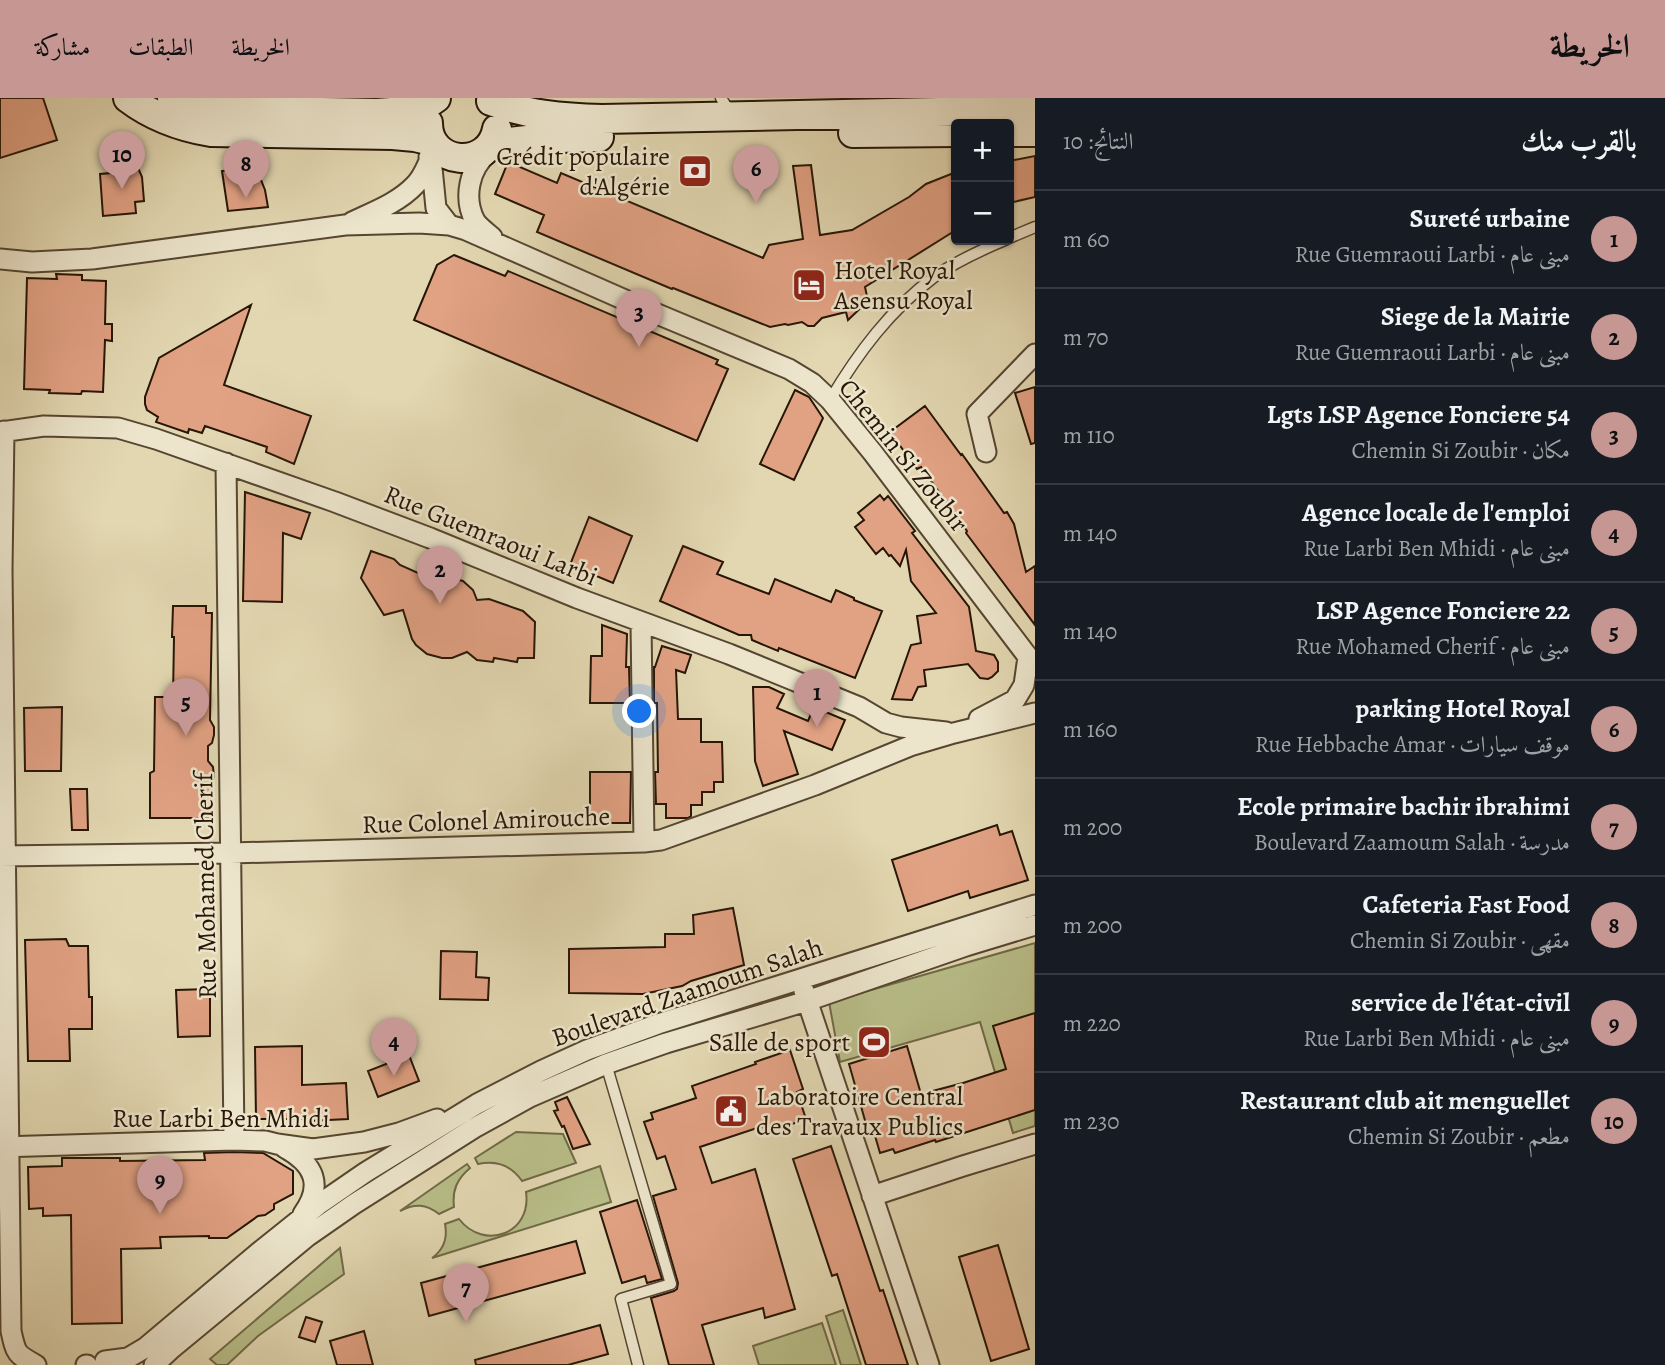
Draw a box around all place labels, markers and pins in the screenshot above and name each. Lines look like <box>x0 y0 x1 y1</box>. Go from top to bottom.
pin: 10 <box>99 131 145 189</box>
place label: Crédit populaire d'Algérie <box>496 139 670 204</box>
pin: 8 <box>223 140 269 198</box>
pin: 6 <box>733 145 779 203</box>
bank icon: Crédit populaire d'Algérie <box>676 152 714 190</box>
place label: Hotel Royal Asensu Royal <box>833 253 972 318</box>
hotel icon: Hotel Royal Asensu Royal <box>790 266 828 304</box>
pin: 3 <box>616 289 662 347</box>
pin: 2 <box>417 546 463 604</box>
pin: 1 <box>794 669 840 727</box>
pin: 5 <box>163 678 209 736</box>
pin: 4 <box>371 1018 417 1076</box>
sports icon: Salle de sport <box>855 1023 893 1061</box>
place label: Salle de sport <box>709 1025 850 1060</box>
place label: Laboratoire Central des Travaux Publics <box>756 1079 964 1144</box>
public building icon: Laboratoire Central des Travaux Publics <box>712 1092 750 1130</box>
pin: 9 <box>137 1156 183 1214</box>
pin: 7 <box>443 1264 489 1322</box>

